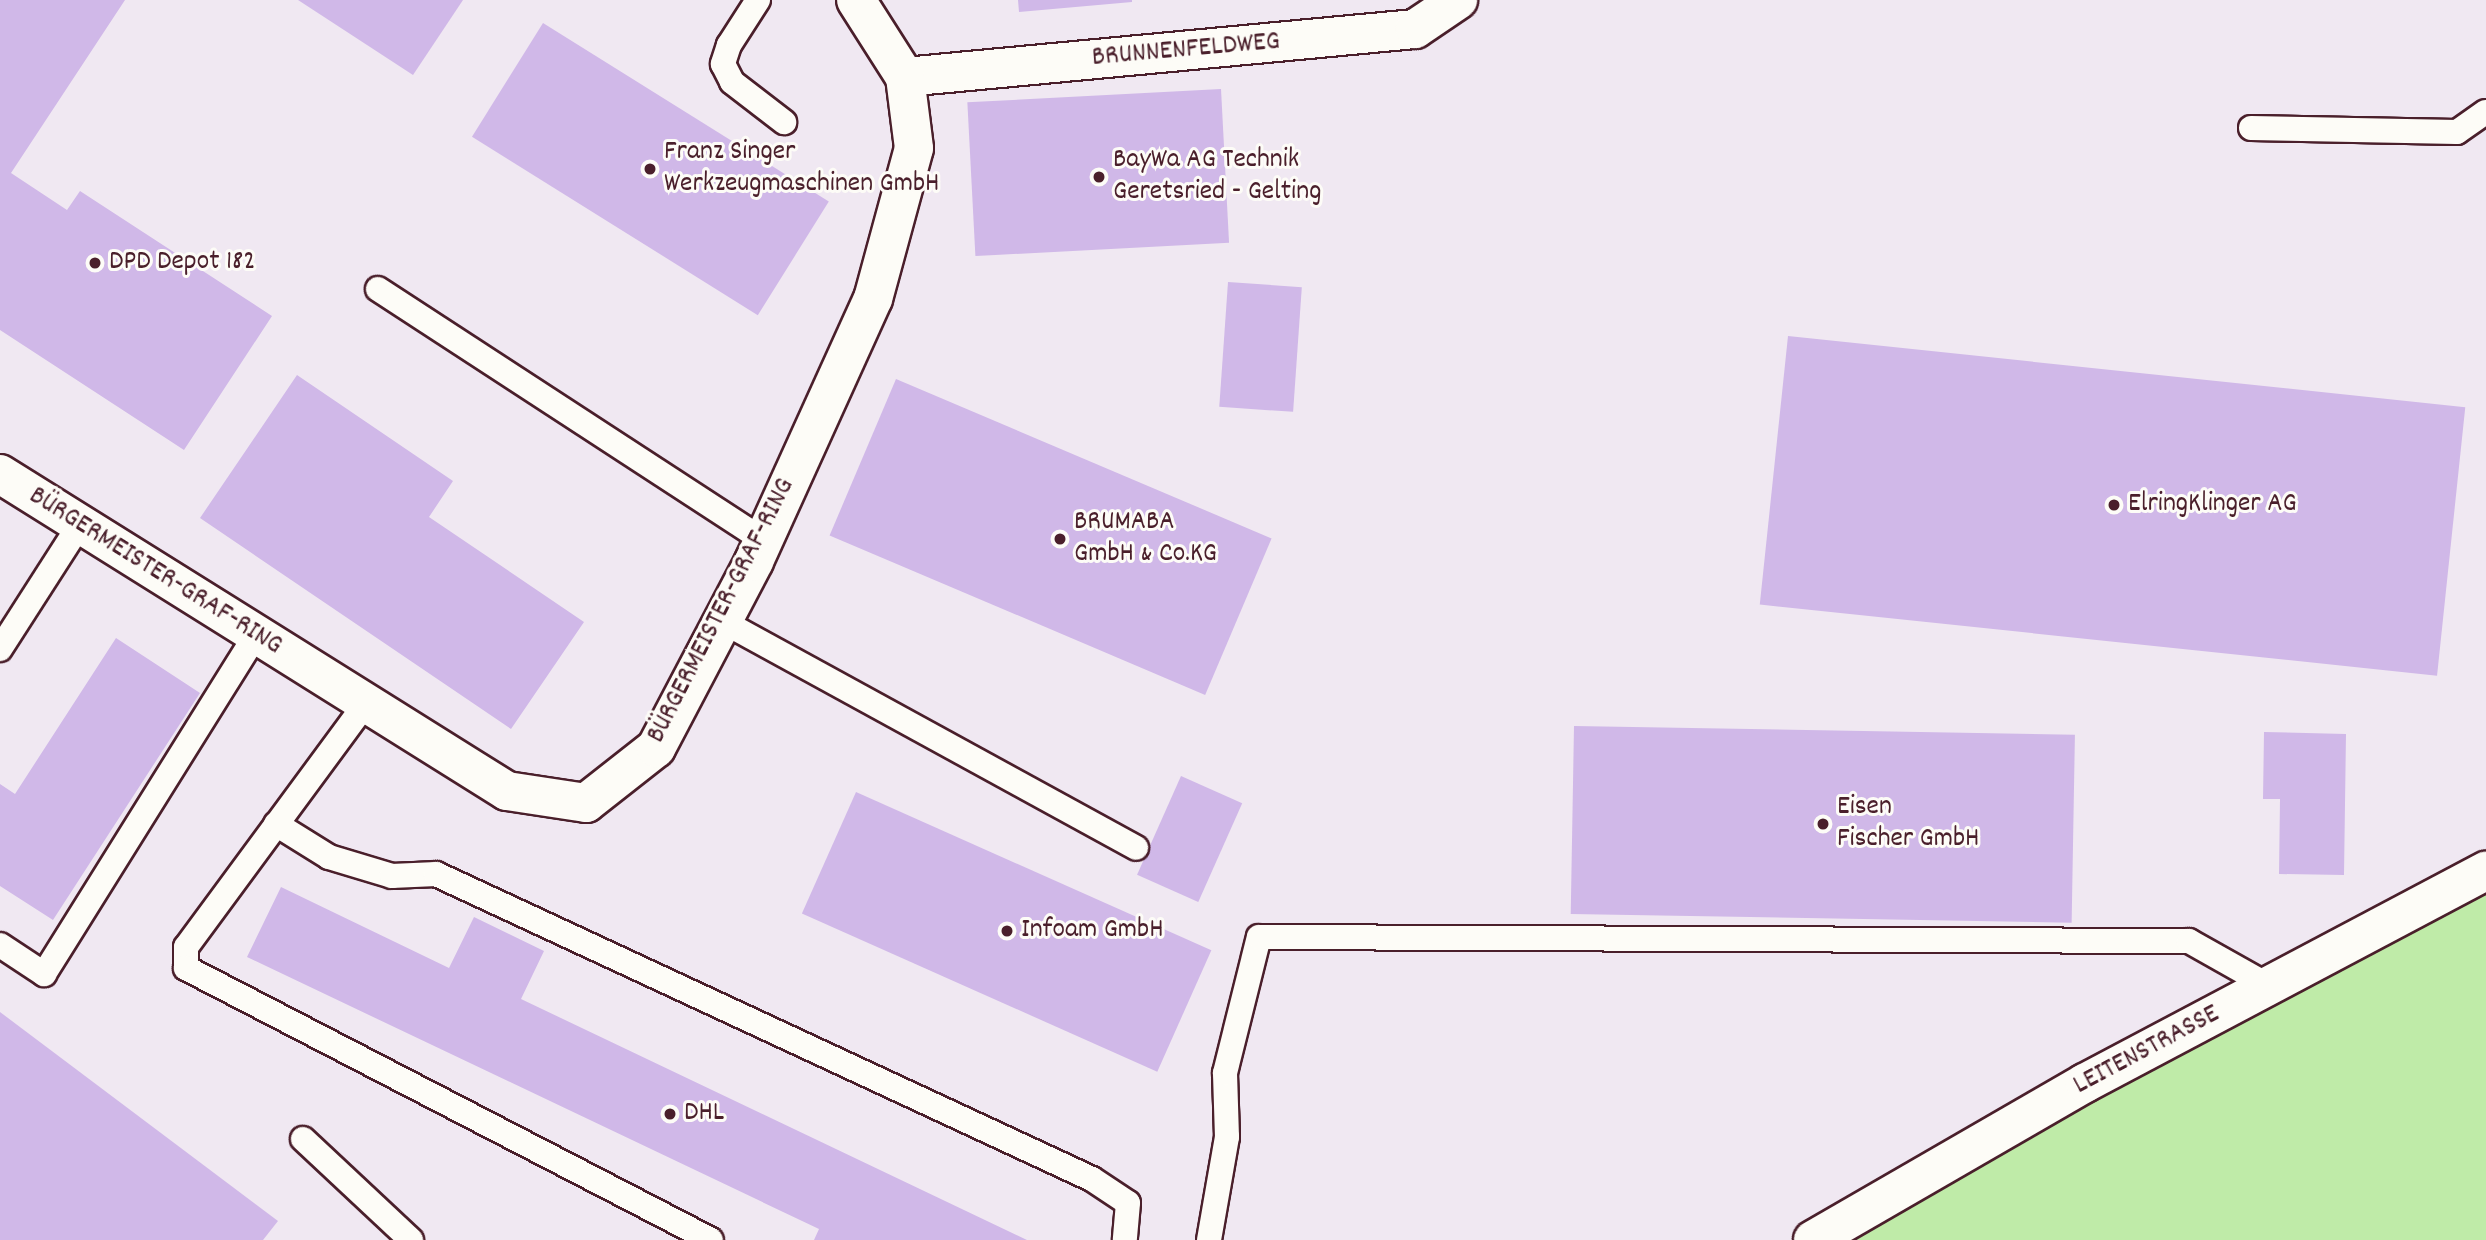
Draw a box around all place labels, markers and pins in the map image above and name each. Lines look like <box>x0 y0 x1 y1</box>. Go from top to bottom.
place label: Franz Singer Werkzeugmaschinen GmbH <box>664 136 939 202</box>
place label: BayWa AG Technik Geretsried - Gelting <box>1113 144 1321 210</box>
marker: Franz Singer Werkzeugmaschinen GmbH <box>642 161 658 177</box>
marker: BayWa AG Technik Geretsried - Gelting <box>1091 169 1107 185</box>
place label: DPD Depot 182 <box>109 246 255 280</box>
marker: DPD Depot 182 <box>87 255 103 271</box>
place label: ElringKlinger AG <box>2128 488 2297 522</box>
marker: ElringKlinger AG <box>2106 497 2122 513</box>
place label: BRUMABA GmbH & Co.KG <box>1074 506 1217 572</box>
marker: BRUMABA GmbH & Co.KG <box>1052 531 1068 547</box>
place label: Eisen Fischer GmbH <box>1837 791 1979 857</box>
marker: Eisen Fischer GmbH <box>1815 816 1831 832</box>
place label: Infoam GmbH <box>1021 914 1164 948</box>
marker: Infoam GmbH <box>999 923 1015 939</box>
place label: DHL <box>684 1097 724 1131</box>
marker: DHL <box>662 1106 678 1122</box>

